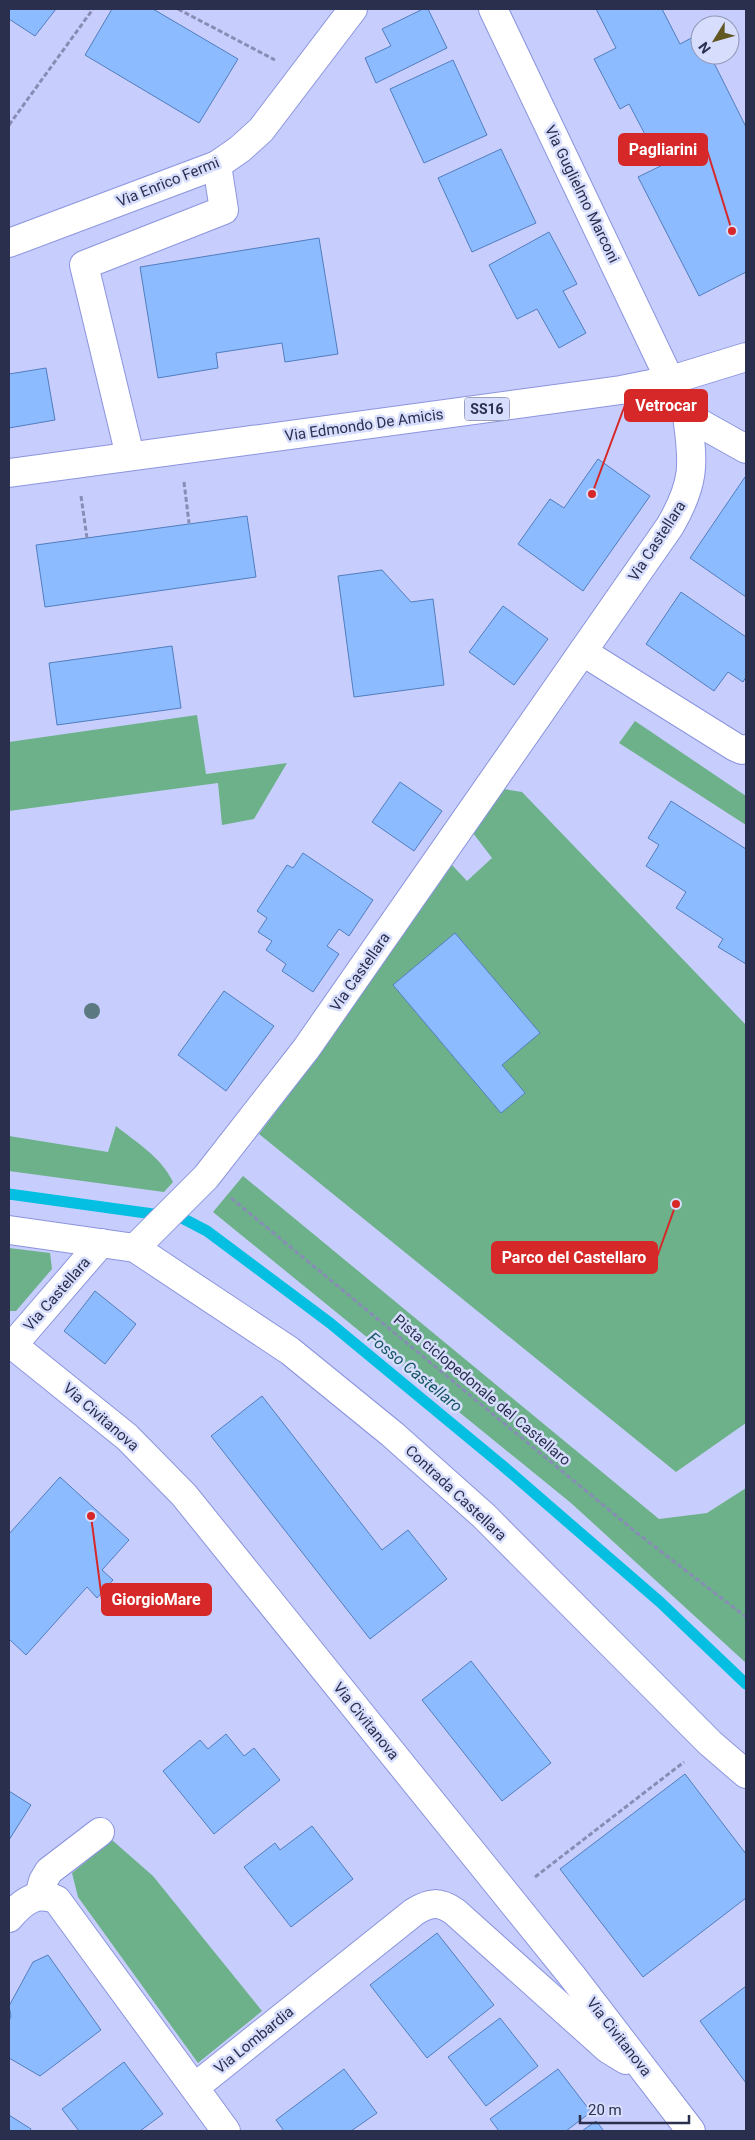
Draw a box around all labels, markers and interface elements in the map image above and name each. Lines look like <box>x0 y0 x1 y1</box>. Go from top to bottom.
north arrow <box>690 15 740 65</box>
text: N <box>695 39 714 57</box>
street label: Via Guglielmo Marconi <box>541 122 623 266</box>
callout: Pagliarini <box>619 134 707 165</box>
text: Pagliarini <box>629 140 697 159</box>
street label: Via Enrico Fermi <box>114 153 222 211</box>
callout: Vetrocar <box>625 390 707 421</box>
text: Vetrocar <box>635 396 697 415</box>
road number: SS16 <box>464 398 510 420</box>
street label: Via Edmondo De Amicis <box>284 405 444 445</box>
street label: Via Castellara <box>624 498 690 584</box>
street label: Via Castellara <box>326 929 394 1015</box>
callout: Parco del Castellaro <box>492 1242 657 1273</box>
text: Parco del Castellaro <box>502 1248 646 1267</box>
street label: Via Castellara <box>20 1253 94 1335</box>
street label: Pista ciclopedonale del Castellaro <box>390 1311 574 1469</box>
water label: Fosso Castellaro <box>364 1328 466 1416</box>
street label: Via Civitanova <box>59 1379 143 1455</box>
street label: Contrada Castellara <box>402 1441 510 1545</box>
callout: GiorgioMare <box>102 1584 211 1615</box>
text: GiorgioMare <box>111 1590 201 1609</box>
street label: Via Civitanova <box>329 1679 403 1763</box>
street label: Via Civitanova <box>583 1994 655 2080</box>
street label: Via Lombardia <box>211 2003 297 2077</box>
scale bar <box>580 2092 689 2124</box>
text: 20 m <box>588 2101 622 2119</box>

